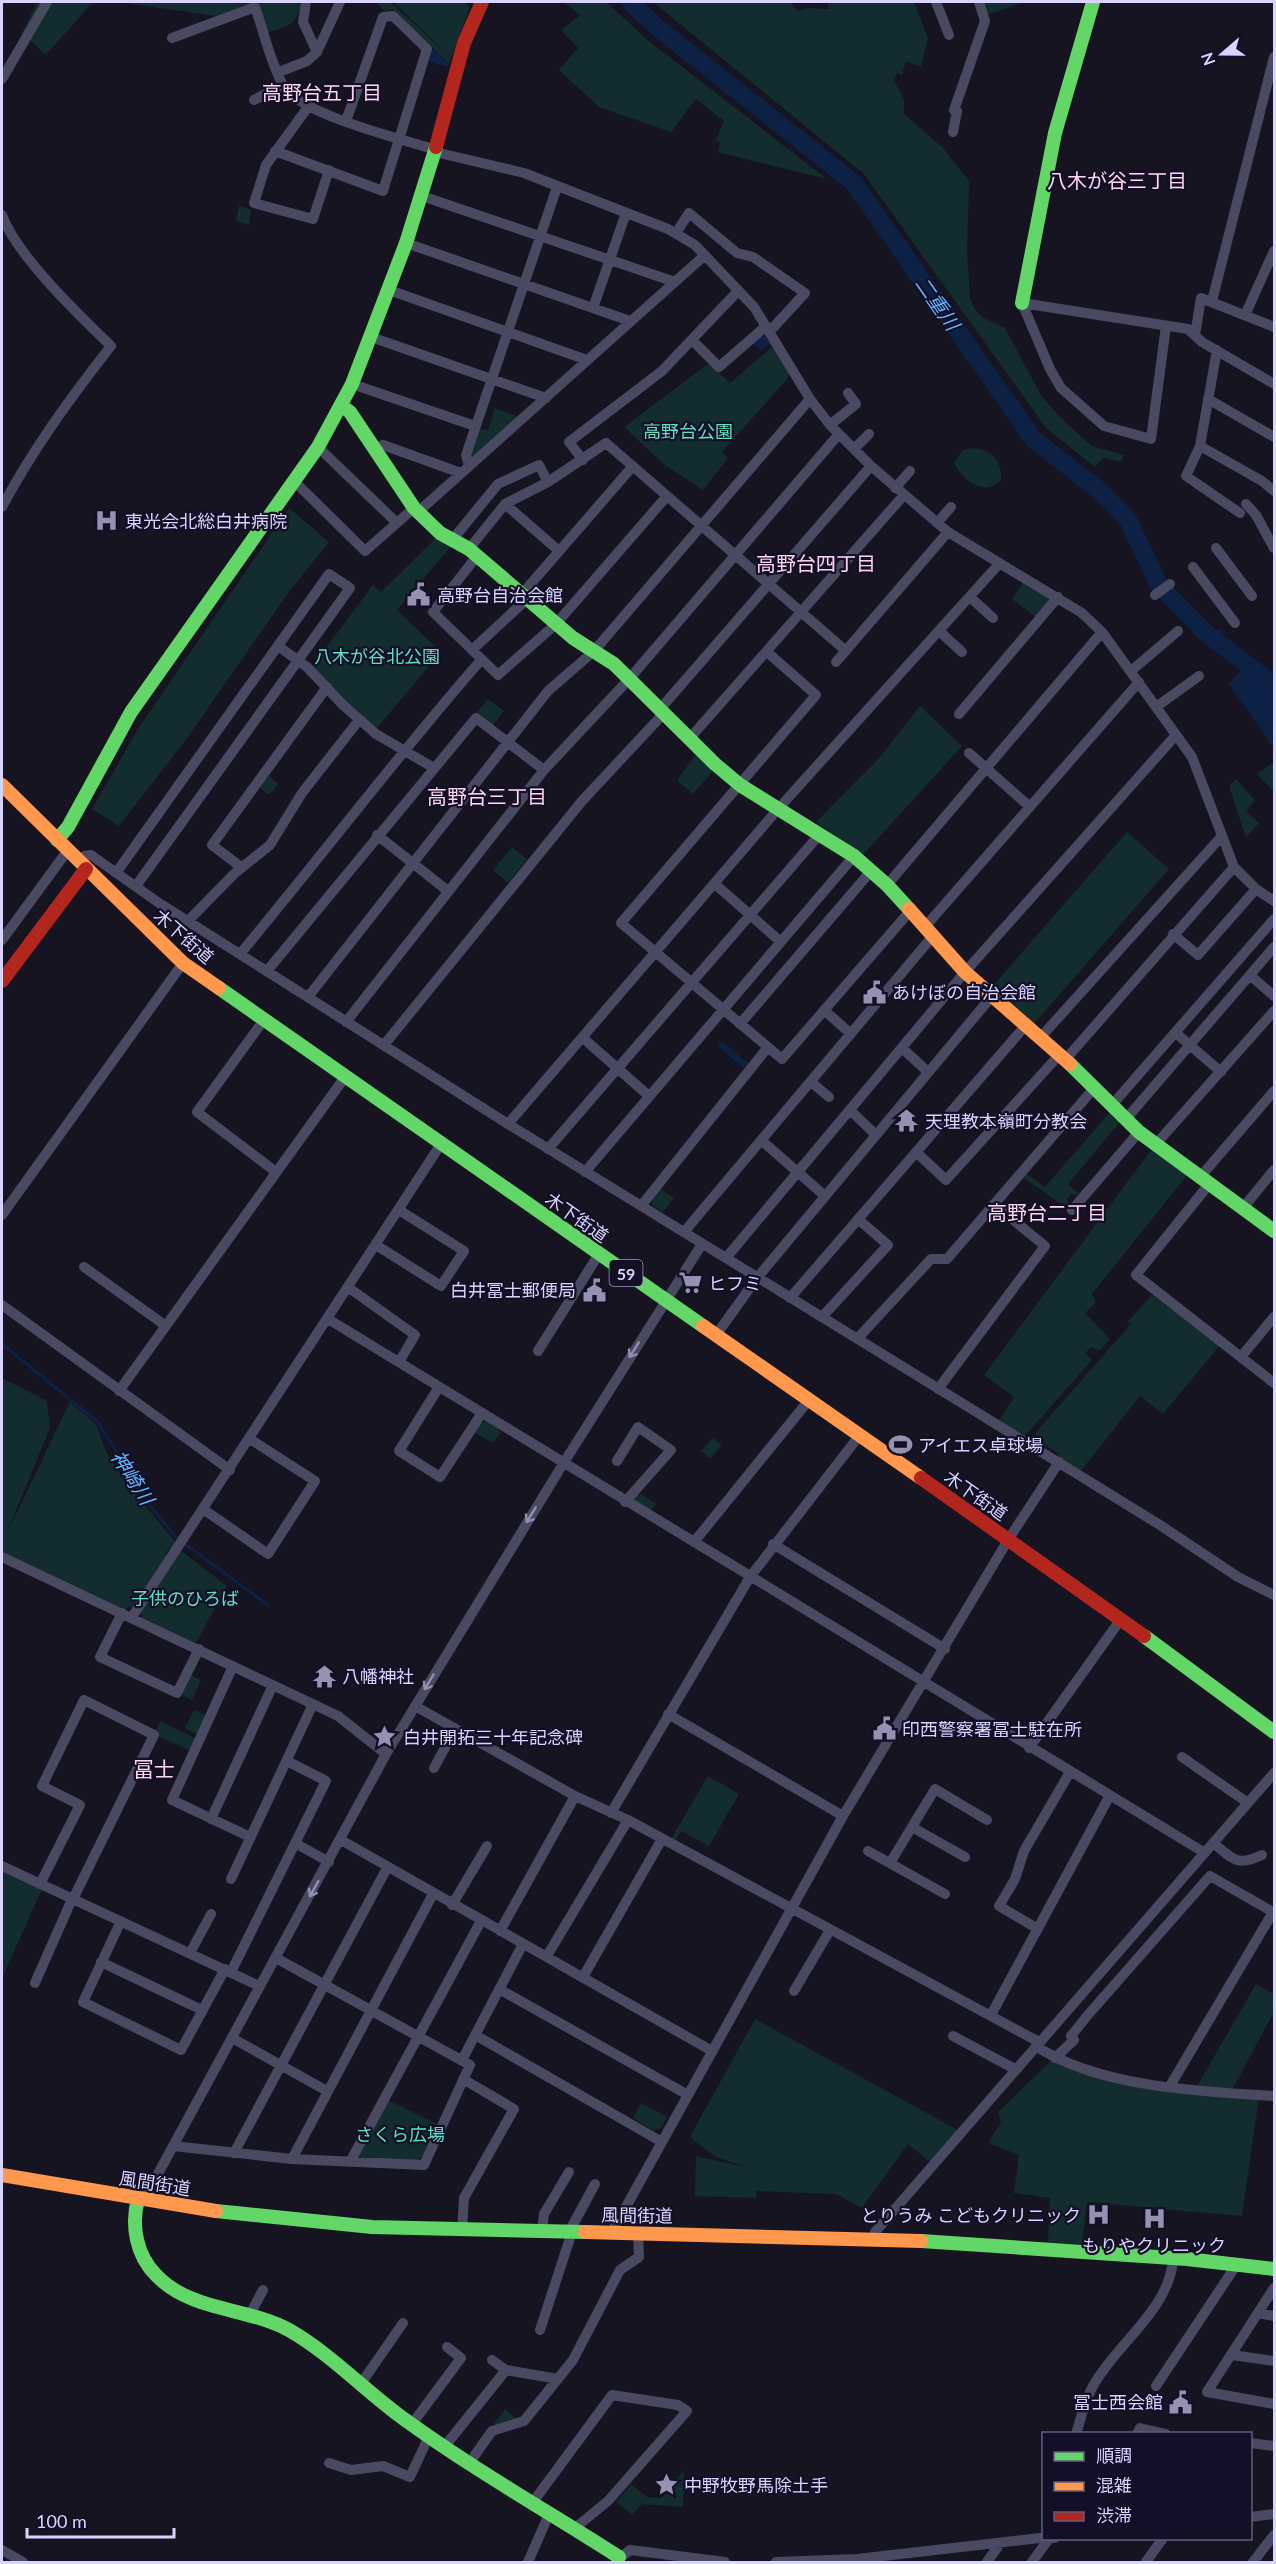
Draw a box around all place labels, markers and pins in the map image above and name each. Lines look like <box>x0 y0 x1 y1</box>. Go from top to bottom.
hospital icon: 東光会北総白井病院 <box>94 508 120 534</box>
place label: 東光会北総白井病院 <box>125 510 287 532</box>
public building icon: 高野台自治会館 <box>406 582 432 608</box>
place label: 高野台自治会館 <box>437 584 563 606</box>
public building icon: あけぼの自治会館 <box>861 979 887 1005</box>
place label: あけぼの自治会館 <box>892 981 1036 1003</box>
temple icon: 天理教本嶺町分教会 <box>894 1108 920 1134</box>
place label: 天理教本嶺町分教会 <box>925 1110 1087 1132</box>
supermarket icon: ヒフミ <box>677 1270 703 1296</box>
place label: ヒフミ <box>708 1272 762 1294</box>
public building icon: 白井冨士郵便局 <box>581 1277 607 1303</box>
place label: 白井冨士郵便局 <box>450 1279 576 1301</box>
sports icon: アイエス卓球場 <box>887 1432 913 1458</box>
place label: アイエス卓球場 <box>918 1434 1043 1456</box>
temple icon: 八幡神社 <box>311 1663 337 1689</box>
place label: 八幡神社 <box>342 1665 414 1687</box>
public building icon: 印西警察署冨士駐在所 <box>871 1716 897 1742</box>
place label: 印西警察署冨士駐在所 <box>902 1718 1082 1740</box>
place icon: 白井開拓三十年記念碑 <box>372 1724 398 1750</box>
place label: 白井開拓三十年記念碑 <box>403 1726 583 1748</box>
hospital icon: とりうみ こどもクリニック <box>1086 2202 1112 2228</box>
place label: とりうみ こどもクリニック <box>860 2204 1081 2226</box>
hospital icon: もりやクリニック <box>1141 2206 1167 2232</box>
place label: もりやクリニック <box>1082 2234 1226 2256</box>
public building icon: 冨士西会館 <box>1168 2389 1194 2415</box>
place label: 冨士西会館 <box>1073 2391 1163 2413</box>
place icon: 中野牧野馬除土手 <box>653 2472 679 2498</box>
place label: 中野牧野馬除土手 <box>684 2474 828 2496</box>

